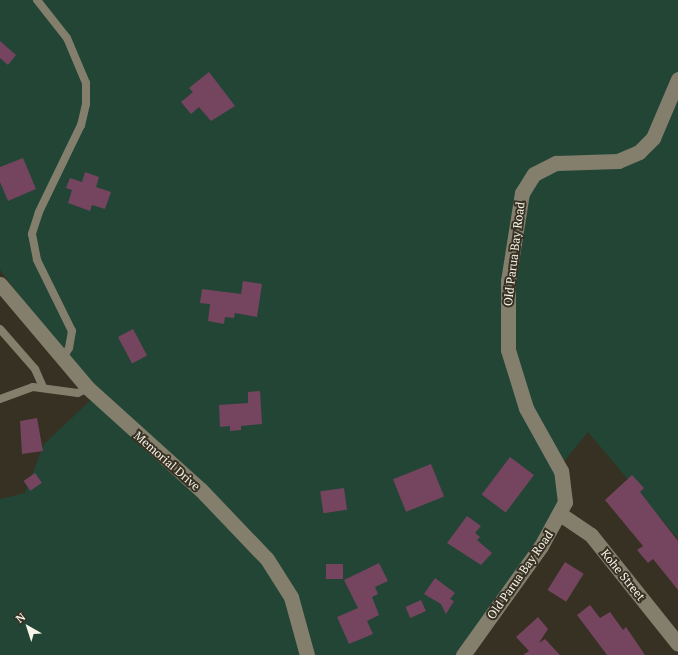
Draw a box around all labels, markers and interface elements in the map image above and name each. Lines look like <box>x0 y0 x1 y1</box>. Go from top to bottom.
street label: Old Parua Bay Road <box>500 201 528 307</box>
street label: Memorial Drive <box>131 428 203 494</box>
street label: Old Parua Bay Road <box>484 528 556 622</box>
street label: Kohe Street <box>598 546 648 604</box>
north arrow <box>8 607 48 647</box>
text: N <box>13 610 28 626</box>

